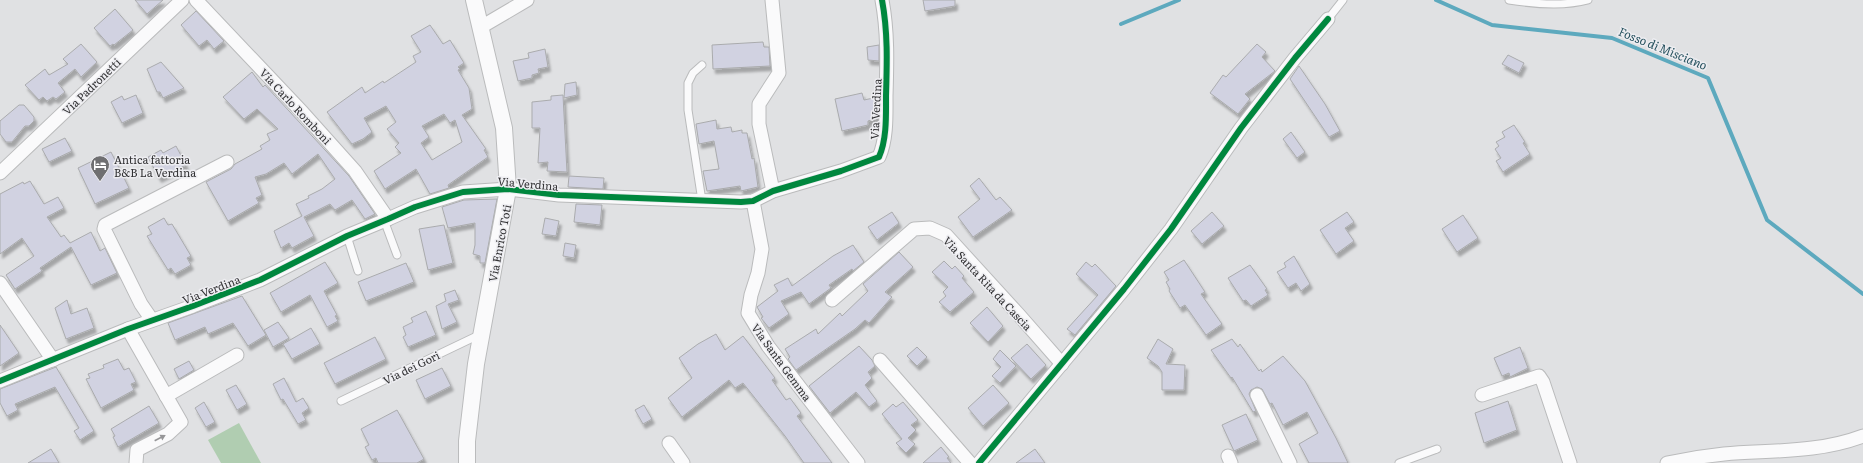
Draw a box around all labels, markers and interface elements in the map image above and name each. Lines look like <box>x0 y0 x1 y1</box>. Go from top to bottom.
water label: Fosso di Misciano <box>1616 22 1710 74</box>
street label: Via Padronetti <box>58 54 124 118</box>
street label: Via Carlo Romboni <box>257 64 336 148</box>
street label: Via Verdina <box>865 78 885 140</box>
place label: Antica fattoria B&B La Verdina <box>114 151 196 180</box>
hotel icon: Antica fattoria B&B La Verdina <box>89 154 111 182</box>
street label: Via Verdina <box>497 172 559 194</box>
street label: Via Enrico Toti <box>484 203 514 283</box>
street label: Via Santa Rita da Cascia <box>940 232 1036 334</box>
street label: Via Verdina <box>180 271 242 307</box>
street label: Via Santa Gemma <box>748 320 816 404</box>
street label: Via dei Gori <box>380 346 442 388</box>
one-way arrow <box>154 435 166 441</box>

